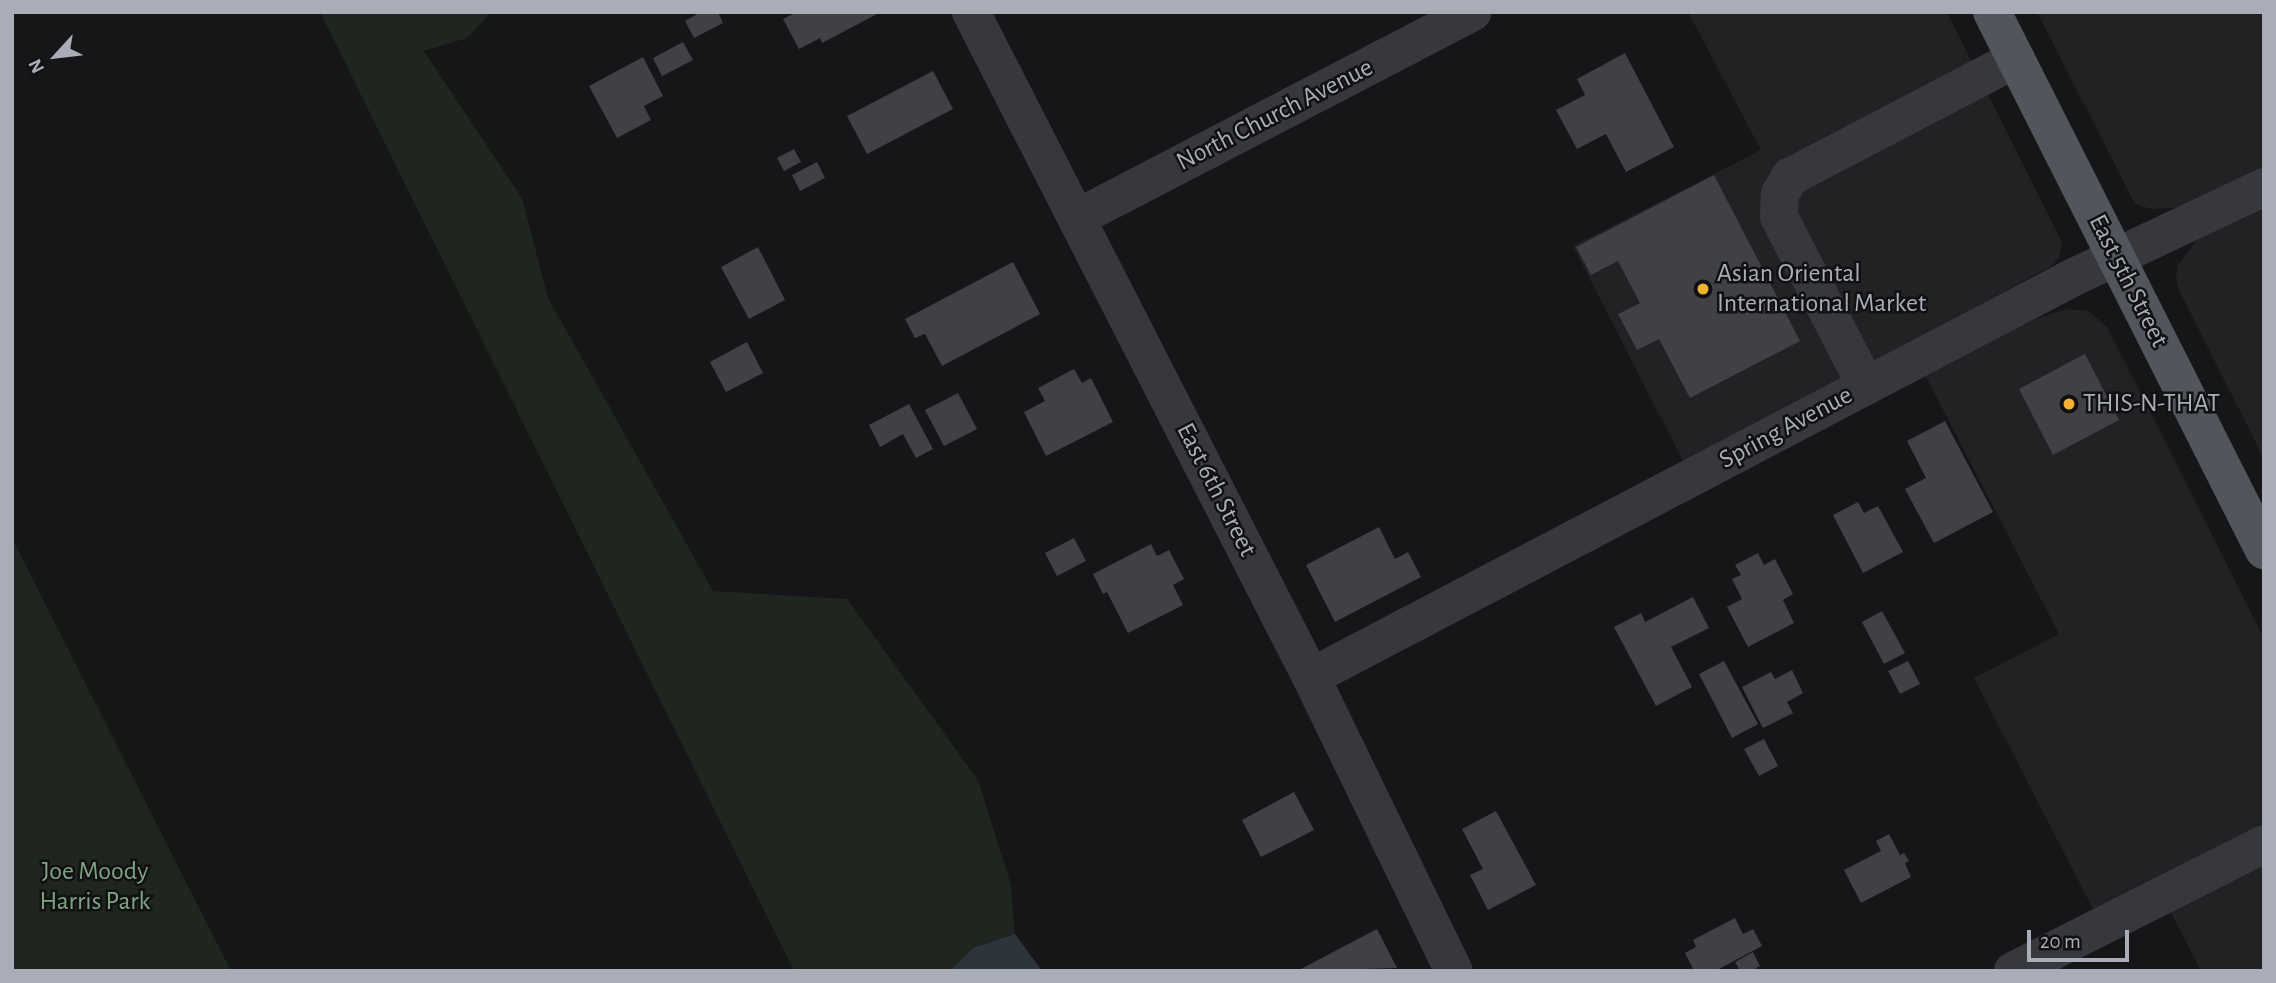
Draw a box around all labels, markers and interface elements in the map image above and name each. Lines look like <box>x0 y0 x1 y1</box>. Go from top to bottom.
north arrow <box>21 21 91 91</box>
street label: North Church Avenue <box>1172 52 1378 178</box>
text: N <box>25 56 48 76</box>
street label: East 5th Street <box>2081 210 2175 352</box>
place label: Asian Oriental International Market <box>1717 258 1926 320</box>
marker: Asian Oriental International Market <box>1695 281 1711 297</box>
street label: Spring Avenue <box>1714 380 1858 476</box>
place label: THIS-N-THAT <box>2083 388 2220 420</box>
marker: THIS-N-THAT <box>2061 396 2077 412</box>
street label: East 6th Street <box>1169 418 1263 562</box>
park label: Joe Moody Harris Park <box>40 856 150 917</box>
scale bar <box>2031 916 2132 960</box>
text: 20 m <box>2040 931 2081 952</box>

